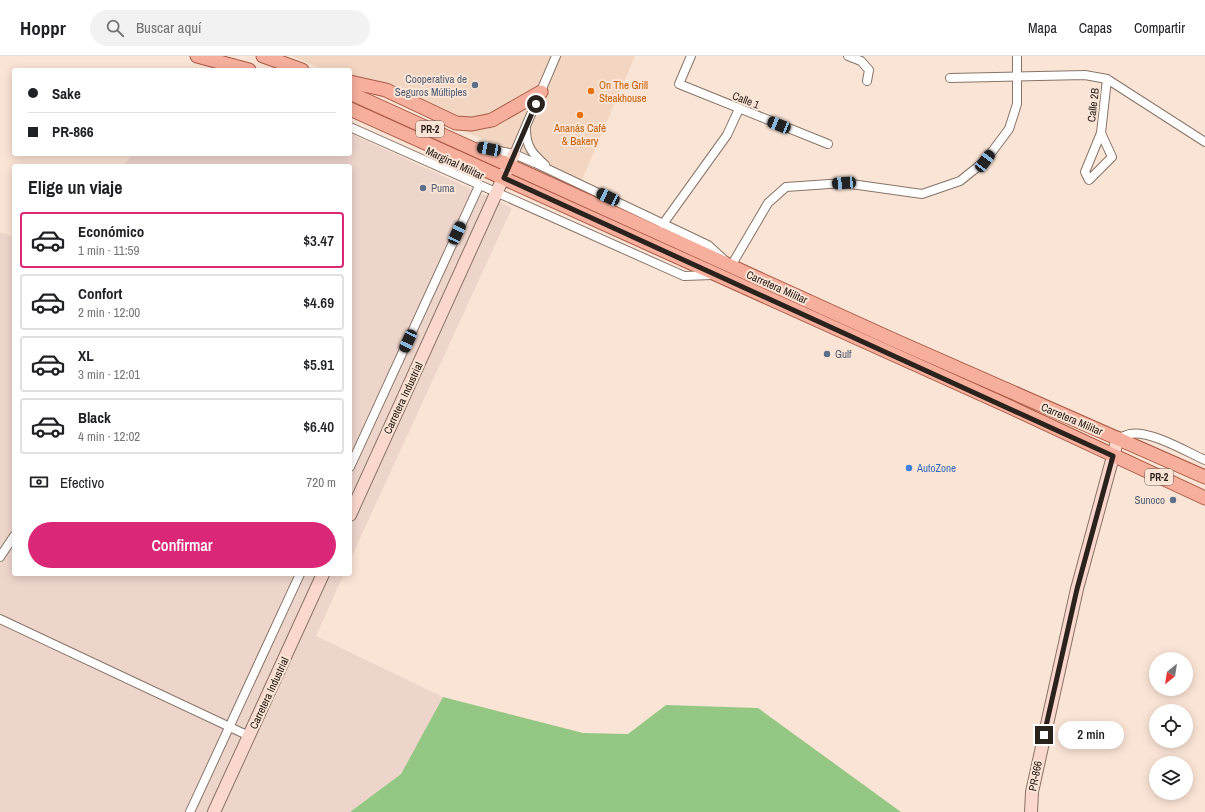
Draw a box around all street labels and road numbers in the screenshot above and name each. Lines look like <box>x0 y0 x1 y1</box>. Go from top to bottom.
street label: Calle 2B <box>1084 87 1102 123</box>
street label: Calle 1 <box>730 88 762 112</box>
road number: PR-2 <box>416 121 444 137</box>
street label: Marginal Militar <box>424 143 486 183</box>
street label: Carretera Militar <box>744 267 810 307</box>
street label: Carretera Industrial <box>380 360 426 436</box>
street label: Carretera Militar <box>1039 400 1105 438</box>
road number: PR-2 <box>1145 469 1173 485</box>
street label: Carretera Industrial <box>246 655 292 731</box>
street label: PR-866 <box>1025 760 1045 792</box>

